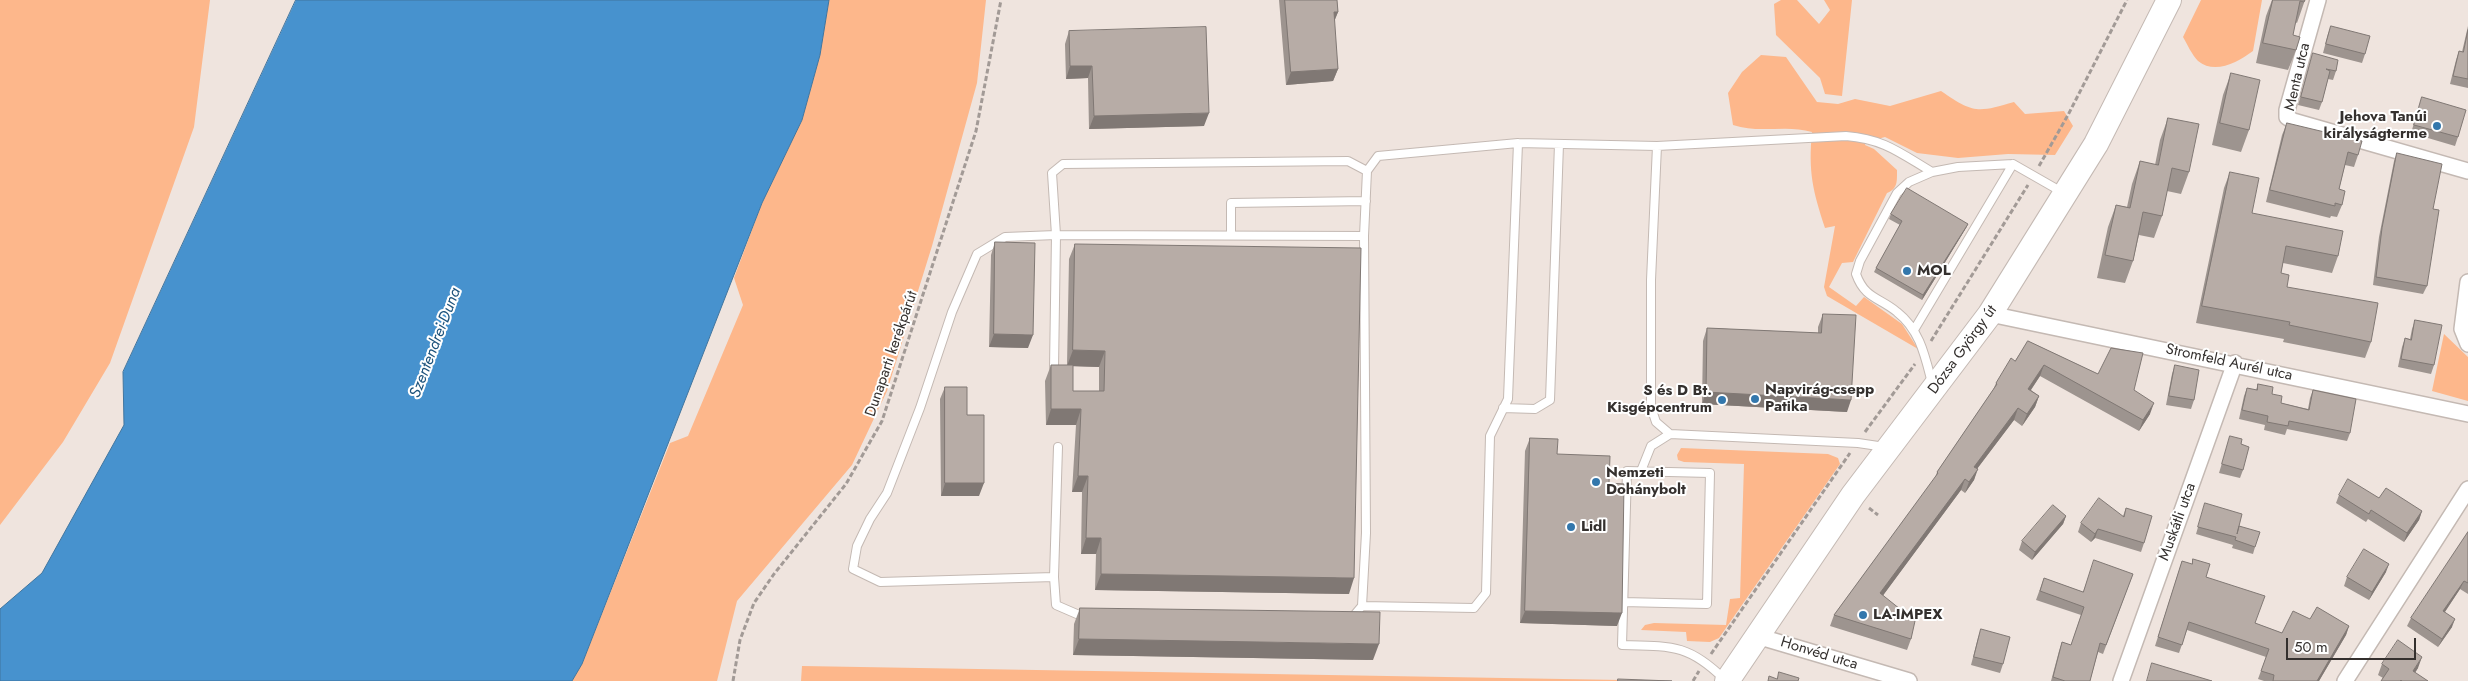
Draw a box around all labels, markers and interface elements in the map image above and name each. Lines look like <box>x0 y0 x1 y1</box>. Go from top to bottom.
street label: Menta utca <box>2281 41 2315 113</box>
place label: Jehova Tanúi királyságterme <box>2323 108 2427 143</box>
marker: Jehova Tanúi királyságterme <box>2431 120 2443 132</box>
place label: MOL <box>1917 262 1951 280</box>
marker: MOL <box>1901 265 1913 277</box>
water label: Szentendrei-Duna <box>406 285 466 401</box>
street label: Dunaparti kerékpárút <box>862 289 922 419</box>
street label: Dózsa György út <box>1925 302 2001 398</box>
street label: Stromfeld Aurél utca <box>2164 341 2294 385</box>
place label: Napvirág-csepp Patika <box>1765 381 1874 416</box>
place label: S és D Bt. Kisgépcentrum <box>1607 382 1712 417</box>
marker: Napvirág-csepp Patika <box>1749 393 1761 405</box>
marker: S és D Bt. Kisgépcentrum <box>1716 394 1728 406</box>
place label: Nemzeti Dohánybolt <box>1606 464 1686 499</box>
marker: Nemzeti Dohánybolt <box>1590 476 1602 488</box>
street label: Muskátli utca <box>2156 481 2200 563</box>
place label: Lidl <box>1581 518 1606 536</box>
marker: Lidl <box>1565 521 1577 533</box>
place label: LA-IMPEX <box>1873 606 1943 624</box>
marker: LA-IMPEX <box>1857 609 1869 621</box>
scale bar <box>2288 628 2418 660</box>
street label: Honvéd utca <box>1778 634 1860 674</box>
text: 50 m <box>2294 636 2328 658</box>

